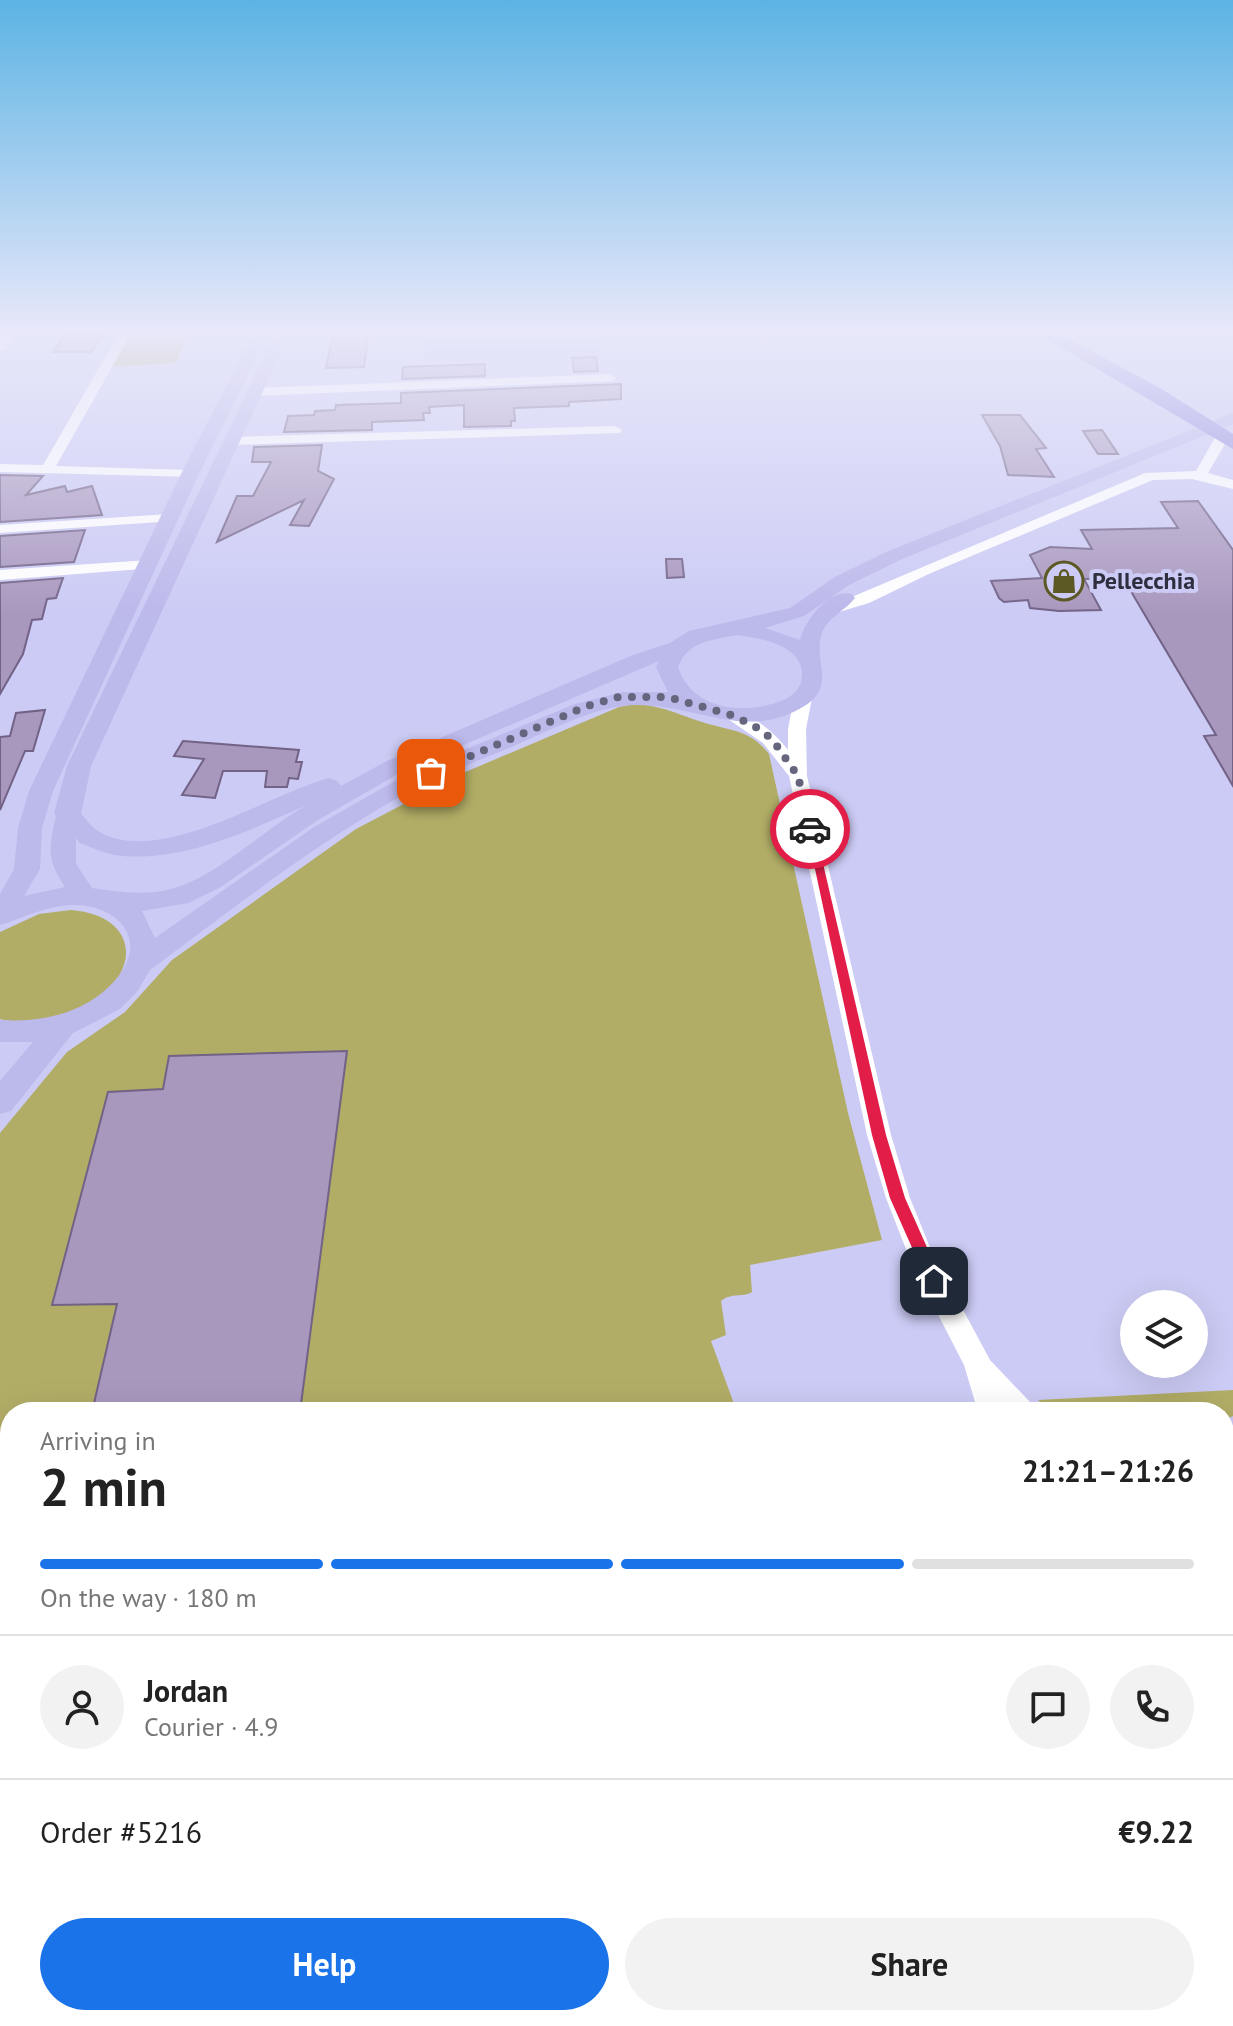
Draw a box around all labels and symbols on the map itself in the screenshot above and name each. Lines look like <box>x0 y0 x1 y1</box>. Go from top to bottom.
shop icon: Pellecchia <box>1043 560 1085 602</box>
place label: Pellecchia <box>1092 565 1195 596</box>
pin <box>397 739 465 807</box>
courier <box>770 789 850 869</box>
pin <box>900 1247 968 1315</box>

